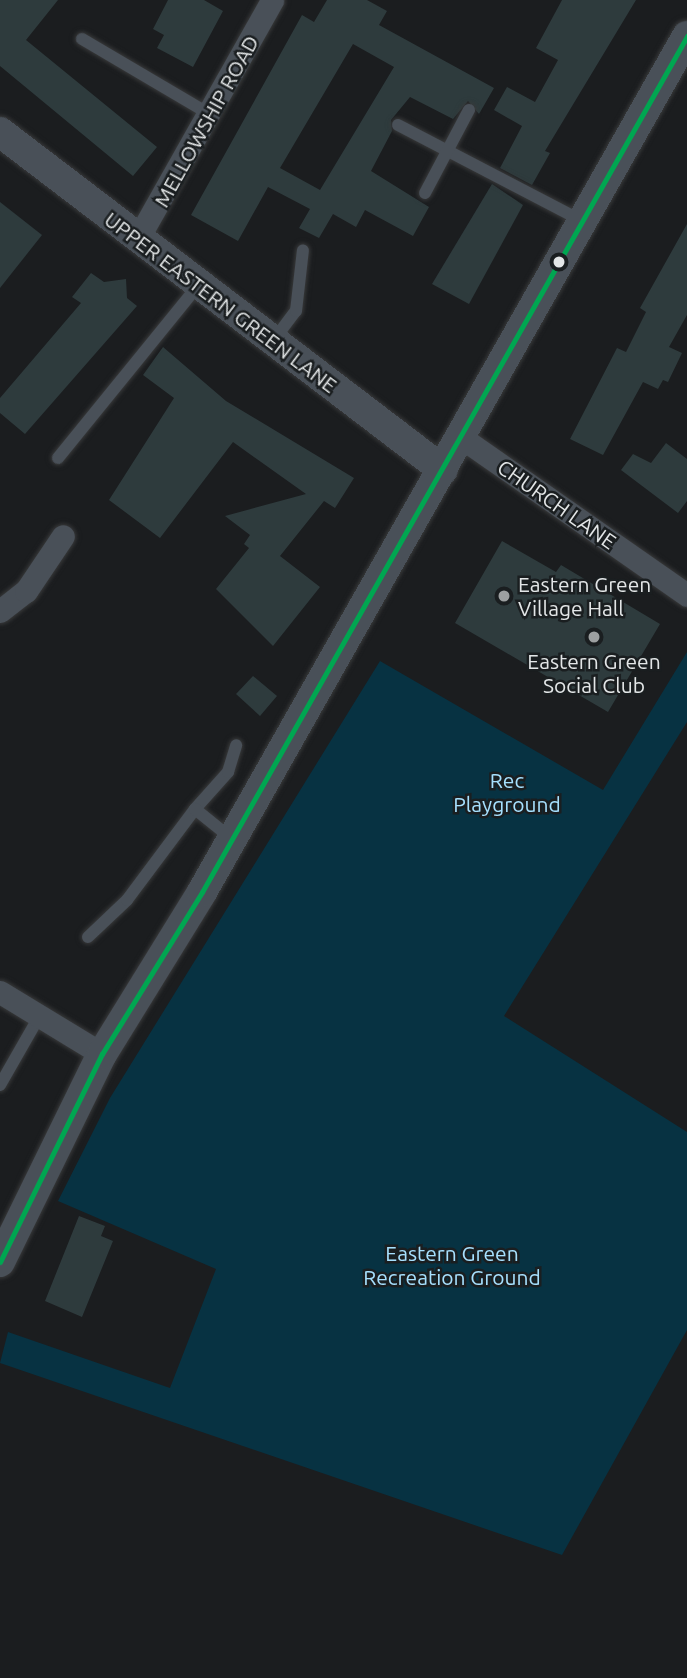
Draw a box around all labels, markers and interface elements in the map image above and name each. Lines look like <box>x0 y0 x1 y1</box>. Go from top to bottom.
street label: MELLOWSHIP ROAD <box>148 31 264 211</box>
street label: UPPER EASTERN GREEN LANE <box>100 206 342 398</box>
unlabelled marker <box>552 255 566 269</box>
street label: CHURCH LANE <box>493 454 621 554</box>
place label: Eastern Green Village Hall <box>518 571 651 621</box>
marker: Eastern Green Village Hall <box>496 588 512 604</box>
marker: Eastern Green Social Club <box>586 629 602 645</box>
place label: Eastern Green Social Club <box>527 648 661 698</box>
park label: Rec Playground <box>453 767 561 817</box>
park label: Eastern Green Recreation Ground <box>363 1240 541 1290</box>

